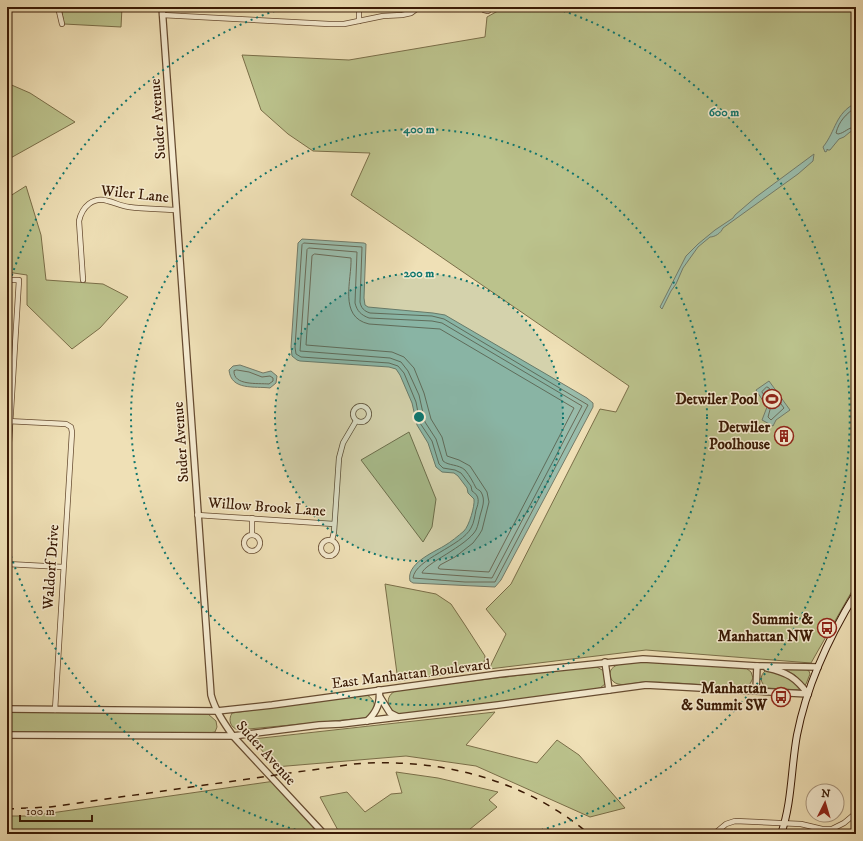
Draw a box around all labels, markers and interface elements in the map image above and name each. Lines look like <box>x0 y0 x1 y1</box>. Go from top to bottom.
street label: Suder Avenue <box>146 78 170 160</box>
text: 600 m <box>709 105 739 120</box>
text: 400 m <box>402 122 435 137</box>
street label: Wiler Lane <box>99 181 170 207</box>
text: 200 m <box>404 266 434 281</box>
sports icon: Detwiler Pool <box>761 388 783 410</box>
place label: Detwiler Pool <box>675 390 758 409</box>
street label: Suder Avenue <box>169 401 193 483</box>
centre of rings <box>412 410 426 424</box>
place label: Detwiler Poolhouse <box>709 418 771 454</box>
building icon: Detwiler Poolhouse <box>773 425 795 447</box>
street label: Willow Brook Lane <box>206 493 327 521</box>
street label: Waldorf Drive <box>38 524 63 611</box>
place label: Summit & Manhattan NW <box>718 610 814 646</box>
bus stop icon: Summit & Manhattan NW <box>816 617 838 639</box>
street label: East Manhattan Boulevard <box>330 655 492 693</box>
place label: Manhattan & Summit SW <box>681 679 768 715</box>
bus stop icon: Manhattan & Summit SW <box>770 686 792 708</box>
street label: Suder Avenue <box>232 717 300 789</box>
north arrow <box>805 783 845 823</box>
text: N <box>821 787 831 801</box>
scale bar <box>20 797 92 823</box>
text: 100 m <box>26 804 55 819</box>

